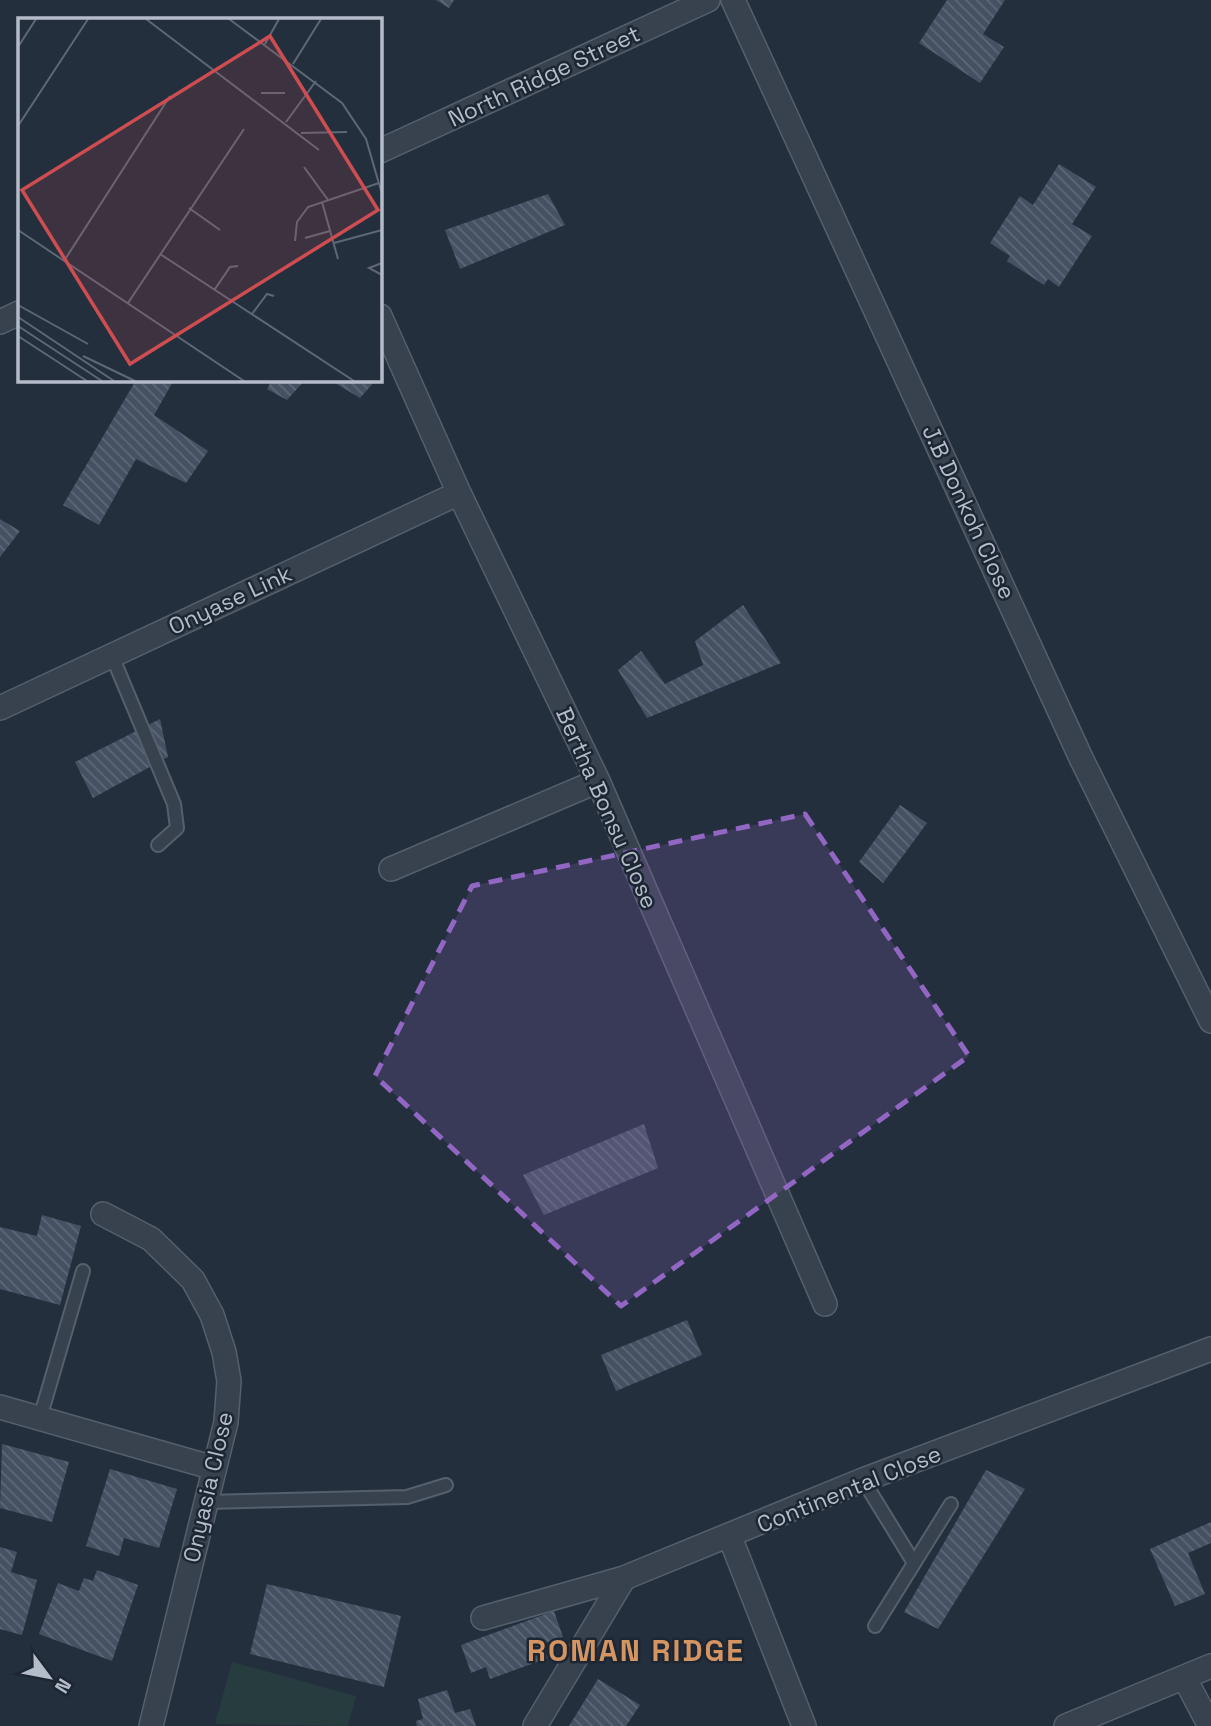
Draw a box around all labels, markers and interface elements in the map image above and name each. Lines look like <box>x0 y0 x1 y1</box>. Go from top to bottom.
inset map <box>18 18 382 382</box>
street label: North Ridge Street <box>443 18 645 134</box>
street label: J.B Donkoh Close <box>915 420 1023 604</box>
street label: Onyase Link <box>163 558 297 642</box>
street label: Bertha Bonsu Close <box>549 703 665 913</box>
street label: Onyasia Close <box>176 1409 240 1565</box>
street label: Continental Close <box>752 1438 946 1540</box>
district label: ROMAN RIDGE <box>527 1631 745 1670</box>
north arrow <box>14 1642 84 1712</box>
text: N <box>49 1674 77 1698</box>

